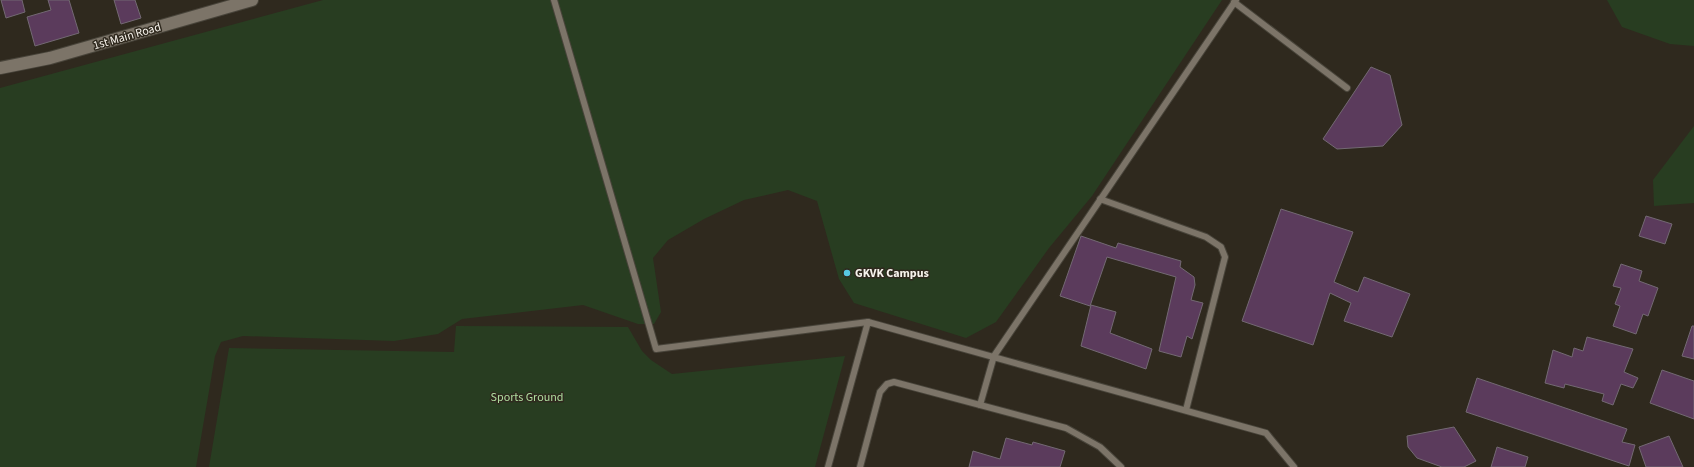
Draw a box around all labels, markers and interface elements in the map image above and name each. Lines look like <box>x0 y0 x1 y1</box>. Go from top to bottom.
street label: 1st Main Road <box>91 19 163 54</box>
place label: GKVK Campus <box>855 265 929 282</box>
marker: GKVK Campus <box>842 268 852 278</box>
park label: Sports Ground <box>491 389 563 406</box>

